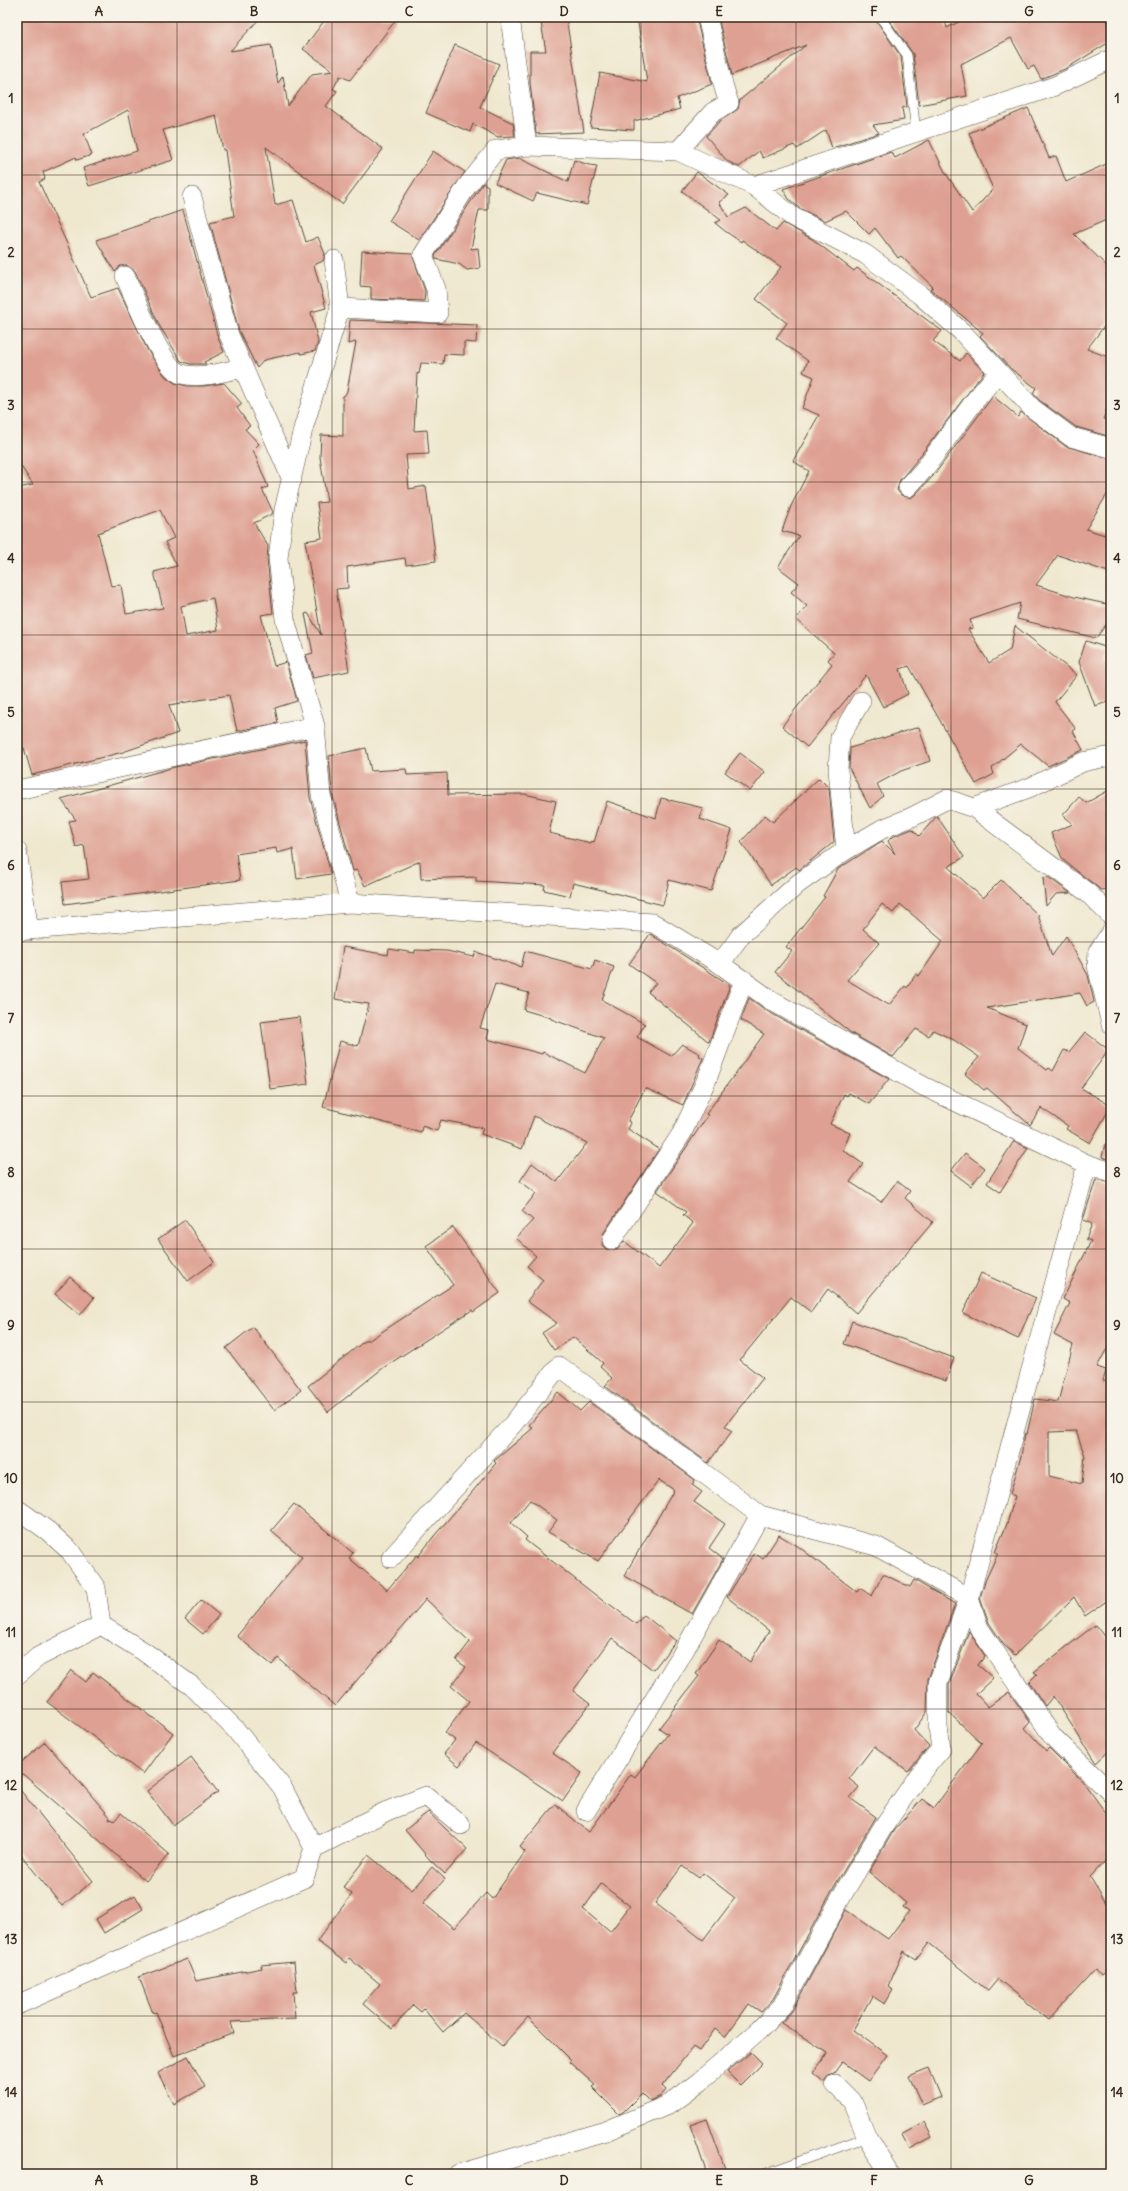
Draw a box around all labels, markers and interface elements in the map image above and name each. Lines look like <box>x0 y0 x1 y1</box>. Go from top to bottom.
text: A <box>95 3 104 20</box>
text: B <box>250 3 259 20</box>
text: C <box>405 3 414 20</box>
text: D <box>559 3 569 20</box>
text: E <box>715 3 723 20</box>
text: F <box>870 3 878 20</box>
text: G <box>1024 3 1034 20</box>
text: 1 <box>8 90 14 107</box>
text: 1 <box>1114 90 1120 107</box>
text: 2 <box>7 244 15 261</box>
text: 2 <box>1113 244 1121 261</box>
text: 3 <box>7 397 15 414</box>
text: 3 <box>1113 397 1121 414</box>
text: 4 <box>7 550 15 567</box>
text: 4 <box>1113 550 1121 567</box>
text: 5 <box>7 704 15 721</box>
text: 5 <box>1113 704 1121 721</box>
text: 6 <box>7 857 15 874</box>
text: 6 <box>1113 857 1121 874</box>
text: 7 <box>8 1010 15 1027</box>
text: 7 <box>1114 1010 1121 1027</box>
text: 8 <box>7 1164 15 1181</box>
text: 8 <box>1113 1164 1121 1181</box>
text: 9 <box>7 1317 15 1334</box>
text: 9 <box>1113 1317 1121 1334</box>
text: 10 <box>4 1470 18 1487</box>
text: 10 <box>1110 1470 1124 1487</box>
text: 11 <box>6 1624 16 1641</box>
text: 11 <box>1112 1624 1122 1641</box>
text: 12 <box>5 1777 17 1794</box>
text: 12 <box>1111 1777 1123 1794</box>
text: 13 <box>5 1931 17 1948</box>
text: 13 <box>1111 1931 1123 1948</box>
text: 14 <box>5 2084 18 2101</box>
text: 14 <box>1111 2084 1124 2101</box>
text: A <box>95 2172 104 2189</box>
text: B <box>250 2172 259 2189</box>
text: C <box>405 2172 414 2189</box>
text: D <box>559 2172 569 2189</box>
text: E <box>715 2172 723 2189</box>
text: F <box>870 2172 878 2189</box>
text: G <box>1024 2172 1034 2189</box>

